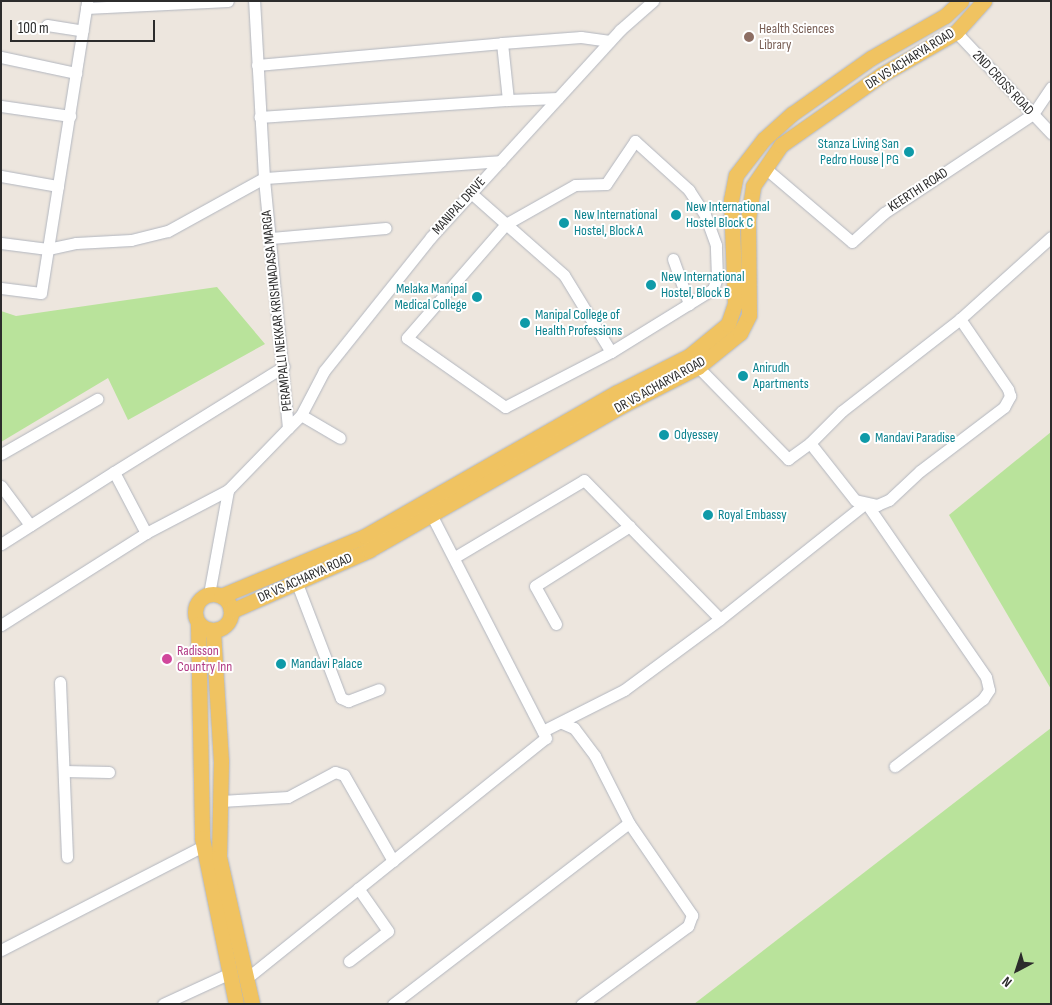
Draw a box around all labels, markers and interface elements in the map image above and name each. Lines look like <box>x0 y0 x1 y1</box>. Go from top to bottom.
scale bar <box>12 10 158 42</box>
text: 100 m <box>18 19 49 38</box>
place label: Health Sciences Library <box>759 21 834 54</box>
street label: DR VS ACHARYA ROAD <box>862 25 958 93</box>
marker: Health Sciences Library <box>743 31 755 43</box>
street label: 2ND CROSS ROAD <box>969 47 1037 119</box>
place label: Stanza Living San Pedro House | PG <box>818 136 899 168</box>
marker: Stanza Living San Pedro House | PG <box>903 146 915 158</box>
street label: KEERTHI ROAD <box>885 164 951 216</box>
street label: MANIPAL DRIVE <box>429 174 489 238</box>
place label: New International Hostel Block C <box>686 199 770 232</box>
place label: New International Hostel, Block A <box>574 207 658 240</box>
marker: New International Hostel Block C <box>670 209 682 221</box>
street label: PERAMPALLI NEKKAR KRISHNADASA MARGA <box>258 210 296 412</box>
marker: New International Hostel, Block A <box>558 217 570 229</box>
place label: New International Hostel, Block B <box>661 269 745 302</box>
marker: New International Hostel, Block B <box>645 279 657 291</box>
place label: Melaka Manipal Medical College <box>395 281 467 314</box>
marker: Melaka Manipal Medical College <box>471 291 483 303</box>
place label: Manipal College of Health Professions <box>535 307 622 340</box>
marker: Manipal College of Health Professions <box>519 317 531 329</box>
street label: DR VS ACHARYA ROAD <box>611 353 709 417</box>
place label: Anirudh Apartments <box>753 360 809 392</box>
marker: Anirudh Apartments <box>737 370 749 382</box>
place label: Odyessey <box>674 427 718 443</box>
marker: Odyessey <box>658 429 670 441</box>
place label: Mandavi Paradise <box>875 430 955 446</box>
marker: Mandavi Paradise <box>859 432 871 444</box>
place label: Royal Embassy <box>718 507 787 523</box>
marker: Royal Embassy <box>702 509 714 521</box>
street label: DR VS ACHARYA ROAD <box>255 550 355 606</box>
place label: Radisson Country Inn <box>177 643 232 676</box>
marker: Radisson Country Inn <box>161 653 173 665</box>
place label: Mandavi Palace <box>291 656 362 672</box>
marker: Mandavi Palace <box>275 658 287 670</box>
north arrow <box>992 945 1042 995</box>
text: N <box>999 973 1015 991</box>

